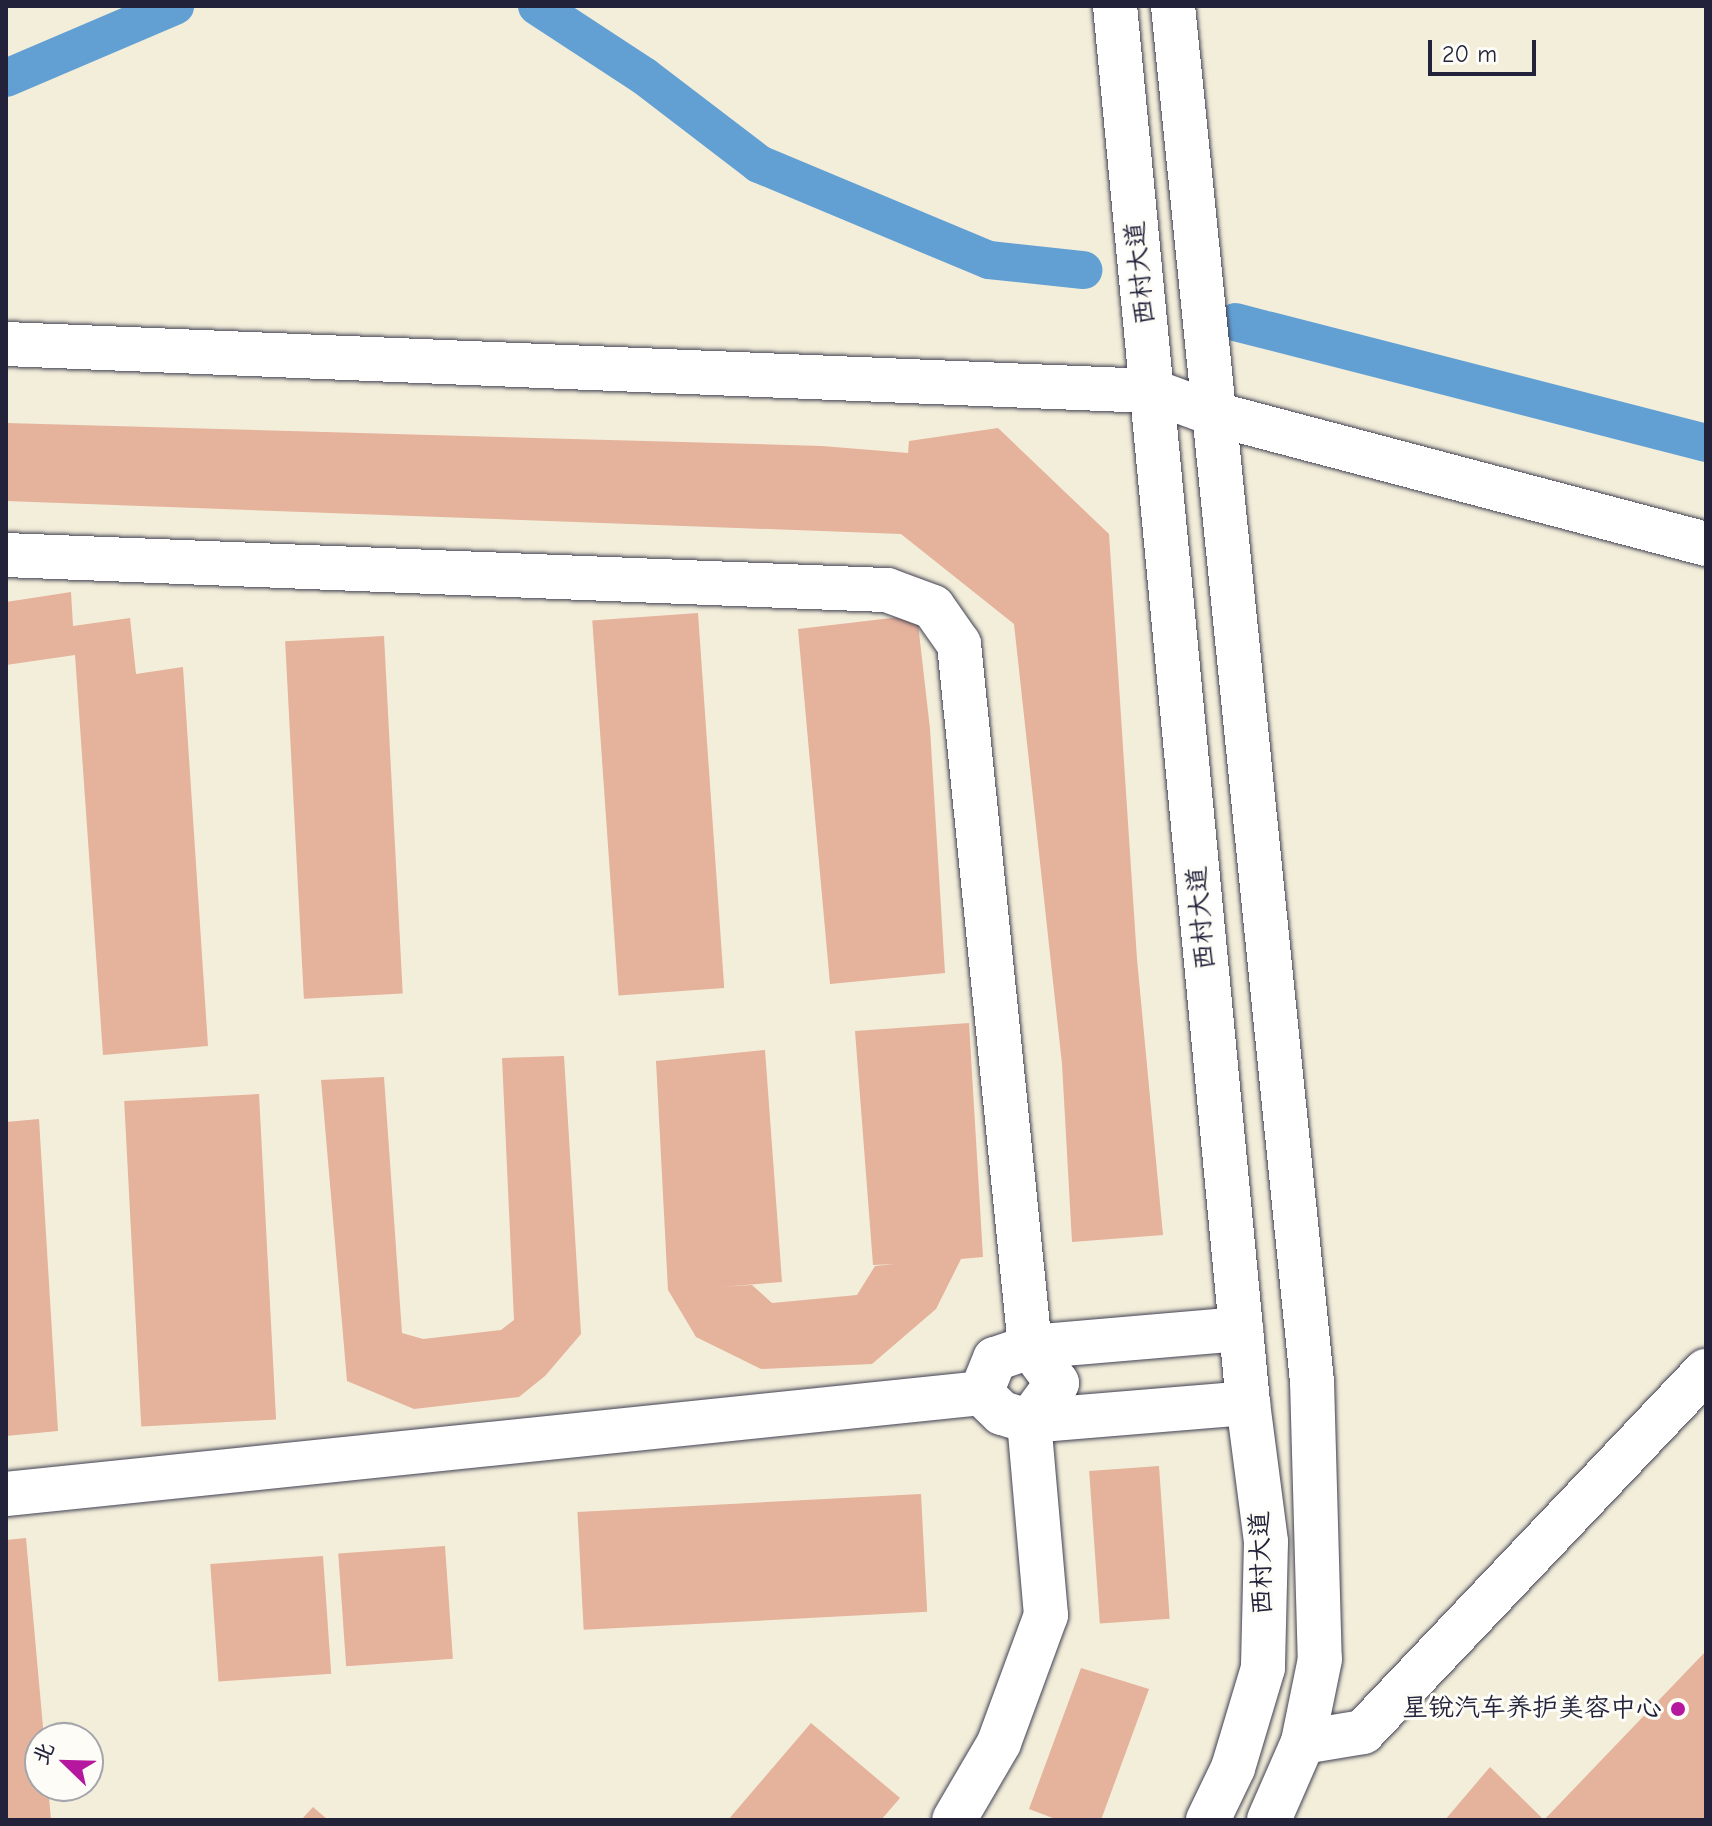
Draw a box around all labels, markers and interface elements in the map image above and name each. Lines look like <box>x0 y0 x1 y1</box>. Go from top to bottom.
scale bar <box>1432 24 1540 74</box>
text: 20 m <box>1442 40 1497 68</box>
street label: 西村大道 <box>1120 220 1162 326</box>
street label: 西村大道 <box>1182 865 1222 971</box>
street label: 西村大道 <box>1245 1510 1279 1616</box>
place label: 星锐汽车养护美容中心 <box>1402 1693 1662 1725</box>
marker: 星锐汽车养护美容中心 <box>1669 1700 1687 1718</box>
north arrow <box>24 1722 104 1802</box>
text: 北 <box>27 1738 60 1769</box>

